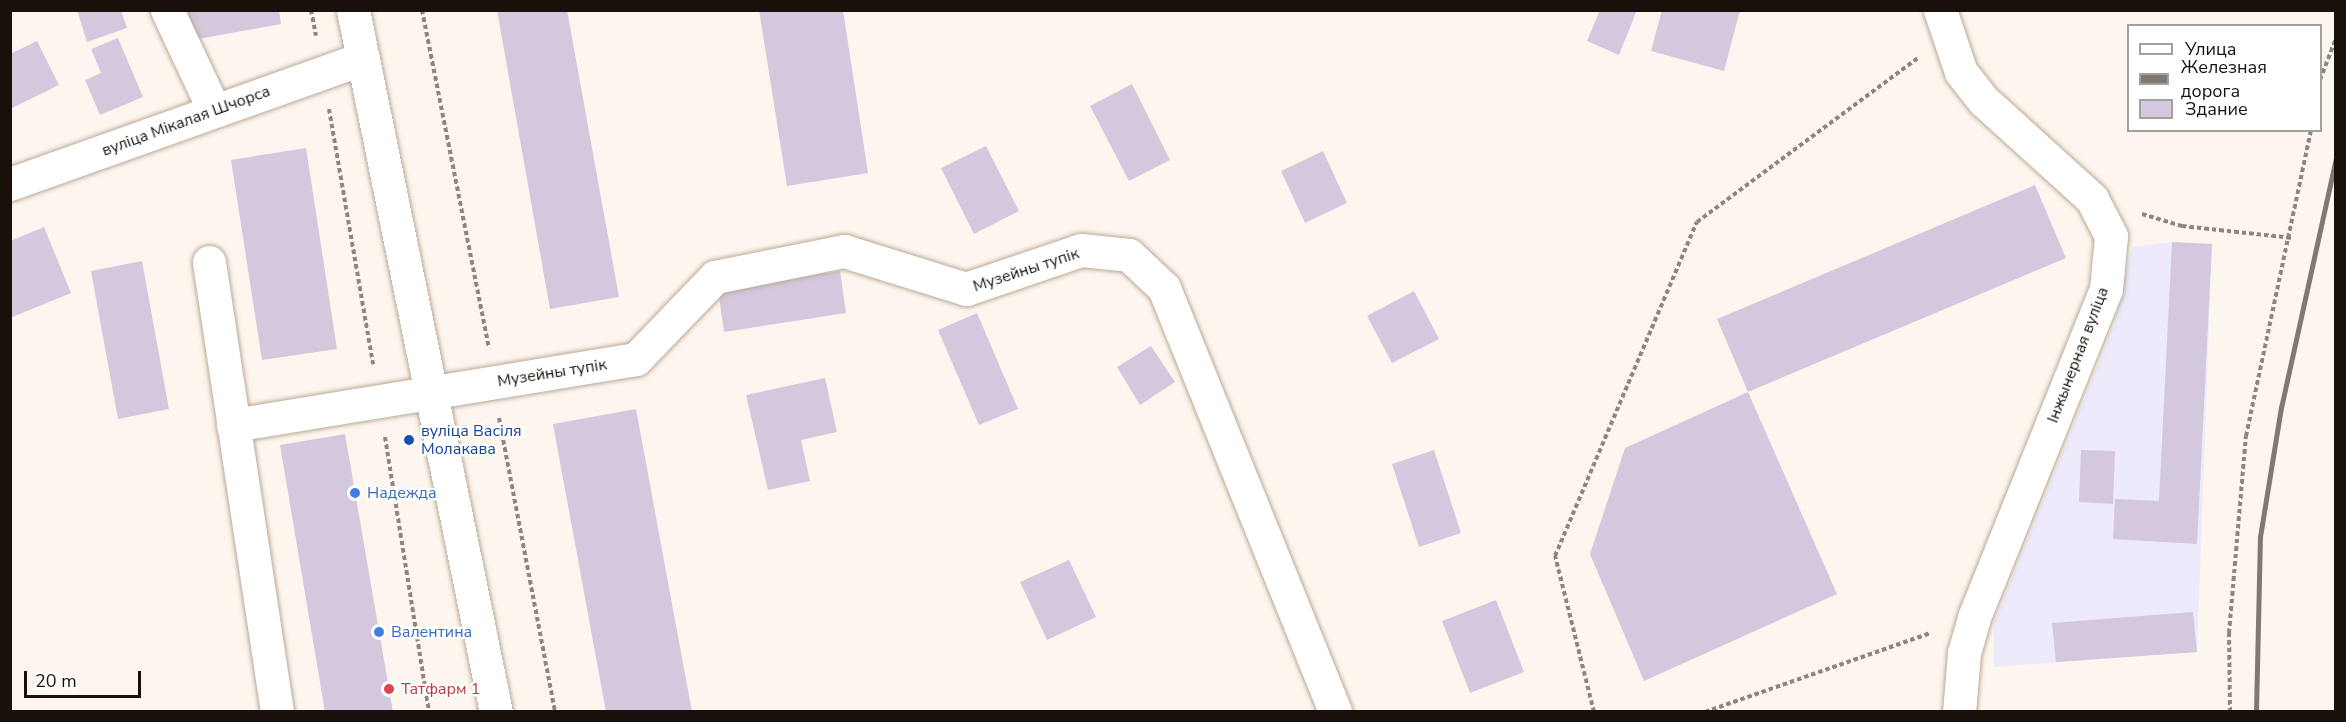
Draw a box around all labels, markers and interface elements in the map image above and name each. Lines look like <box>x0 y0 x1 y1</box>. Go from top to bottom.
legend <box>2127 24 2322 132</box>
text: Улица <box>2185 37 2236 61</box>
text: Железная дорога <box>2181 55 2267 103</box>
street label: вуліца Мікалая Шчорса <box>99 82 273 160</box>
text: Здание <box>2185 97 2248 121</box>
street label: Музейны тупік <box>971 244 1081 296</box>
street label: Інжынерная вуліца <box>2043 284 2113 426</box>
street label: Музейны тупік <box>496 355 608 391</box>
place label: вуліца Васіля Молакава <box>421 421 522 459</box>
marker: вуліца Васіля Молакава <box>402 433 416 447</box>
place label: Надежда <box>367 483 437 503</box>
marker: Надежда <box>348 486 362 500</box>
place label: Валентина <box>391 622 472 642</box>
marker: Валентина <box>372 625 386 639</box>
scale bar <box>27 659 144 697</box>
text: 20 m <box>35 669 77 693</box>
place label: Татфарм 1 <box>401 679 480 699</box>
marker: Татфарм 1 <box>382 682 396 696</box>

